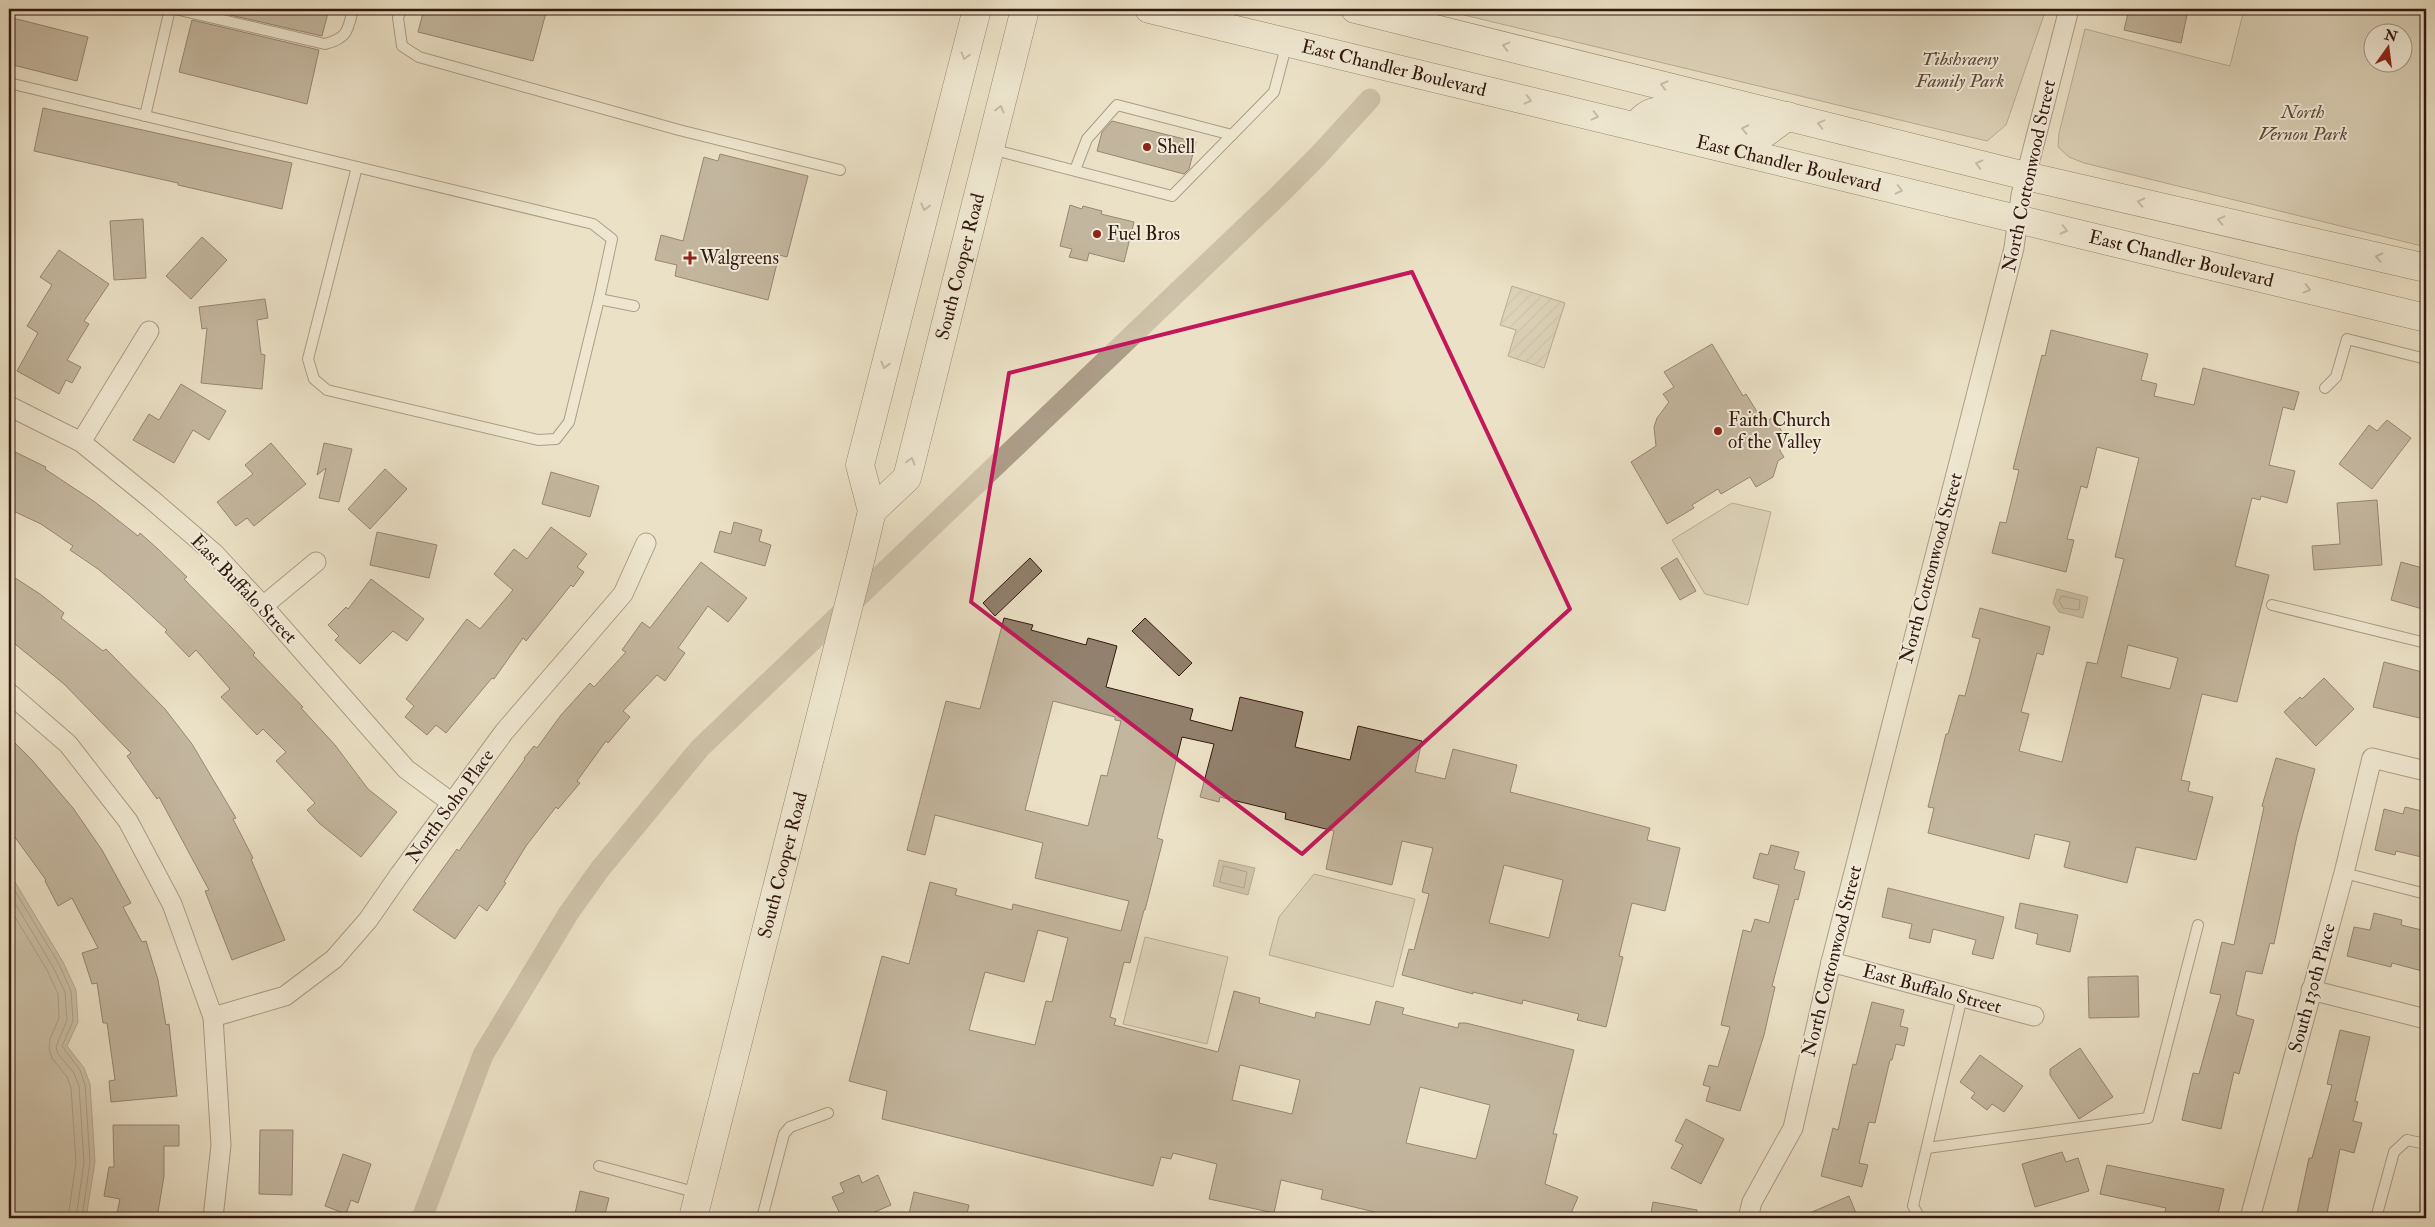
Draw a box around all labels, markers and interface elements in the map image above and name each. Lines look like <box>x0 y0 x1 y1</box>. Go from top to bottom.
north arrow <box>2362 22 2412 72</box>
text: N <box>2382 26 2400 46</box>
street label: East Chandler Boulevard <box>1299 34 1489 102</box>
one-way arrow <box>1501 41 1510 52</box>
park label: Tibshraeny Family Park <box>1915 47 2004 93</box>
one-way arrow <box>960 51 971 60</box>
street label: North Cottonwood Street <box>1997 78 2061 274</box>
one-way arrow <box>1659 80 1668 91</box>
one-way arrow <box>1523 94 1532 105</box>
park label: North Vernon Park <box>2258 100 2348 146</box>
one-way arrow <box>994 104 1005 113</box>
one-way arrow <box>1590 110 1599 121</box>
one-way arrow <box>1817 119 1826 130</box>
one-way arrow <box>1741 124 1750 135</box>
street label: East Chandler Boulevard <box>1694 130 1884 198</box>
place label: Shell <box>1157 135 1195 159</box>
marker: Shell <box>1141 141 1153 153</box>
one-way arrow <box>1974 159 1983 170</box>
one-way arrow <box>1895 184 1903 194</box>
street label: South Cooper Road <box>930 190 990 342</box>
one-way arrow <box>2137 197 2146 208</box>
one-way arrow <box>920 203 931 212</box>
one-way arrow <box>2216 215 2225 226</box>
place label: Fuel Bros <box>1107 222 1180 246</box>
one-way arrow <box>2060 224 2069 235</box>
street label: East Chandler Boulevard <box>2086 225 2277 293</box>
marker: Fuel Bros <box>1091 228 1103 240</box>
place label: Walgreens <box>699 246 779 270</box>
marker: Walgreens <box>684 252 696 264</box>
one-way arrow <box>2374 252 2383 263</box>
one-way arrow <box>2302 283 2311 294</box>
one-way arrow <box>880 360 891 369</box>
place label: Faith Church of the Valley <box>1728 408 1831 454</box>
marker: Faith Church of the Valley <box>1712 425 1724 437</box>
one-way arrow <box>905 456 916 465</box>
street label: North Cottonwood Street <box>1894 470 1968 666</box>
street label: East Buffalo Street <box>186 529 302 649</box>
street label: North Soho Place <box>401 744 499 868</box>
street label: South Cooper Road <box>753 789 813 941</box>
street label: North Cottonwood Street <box>1797 863 1867 1059</box>
street label: South 130th Place <box>2283 921 2341 1055</box>
street label: East Buffalo Street <box>1860 959 2004 1019</box>

